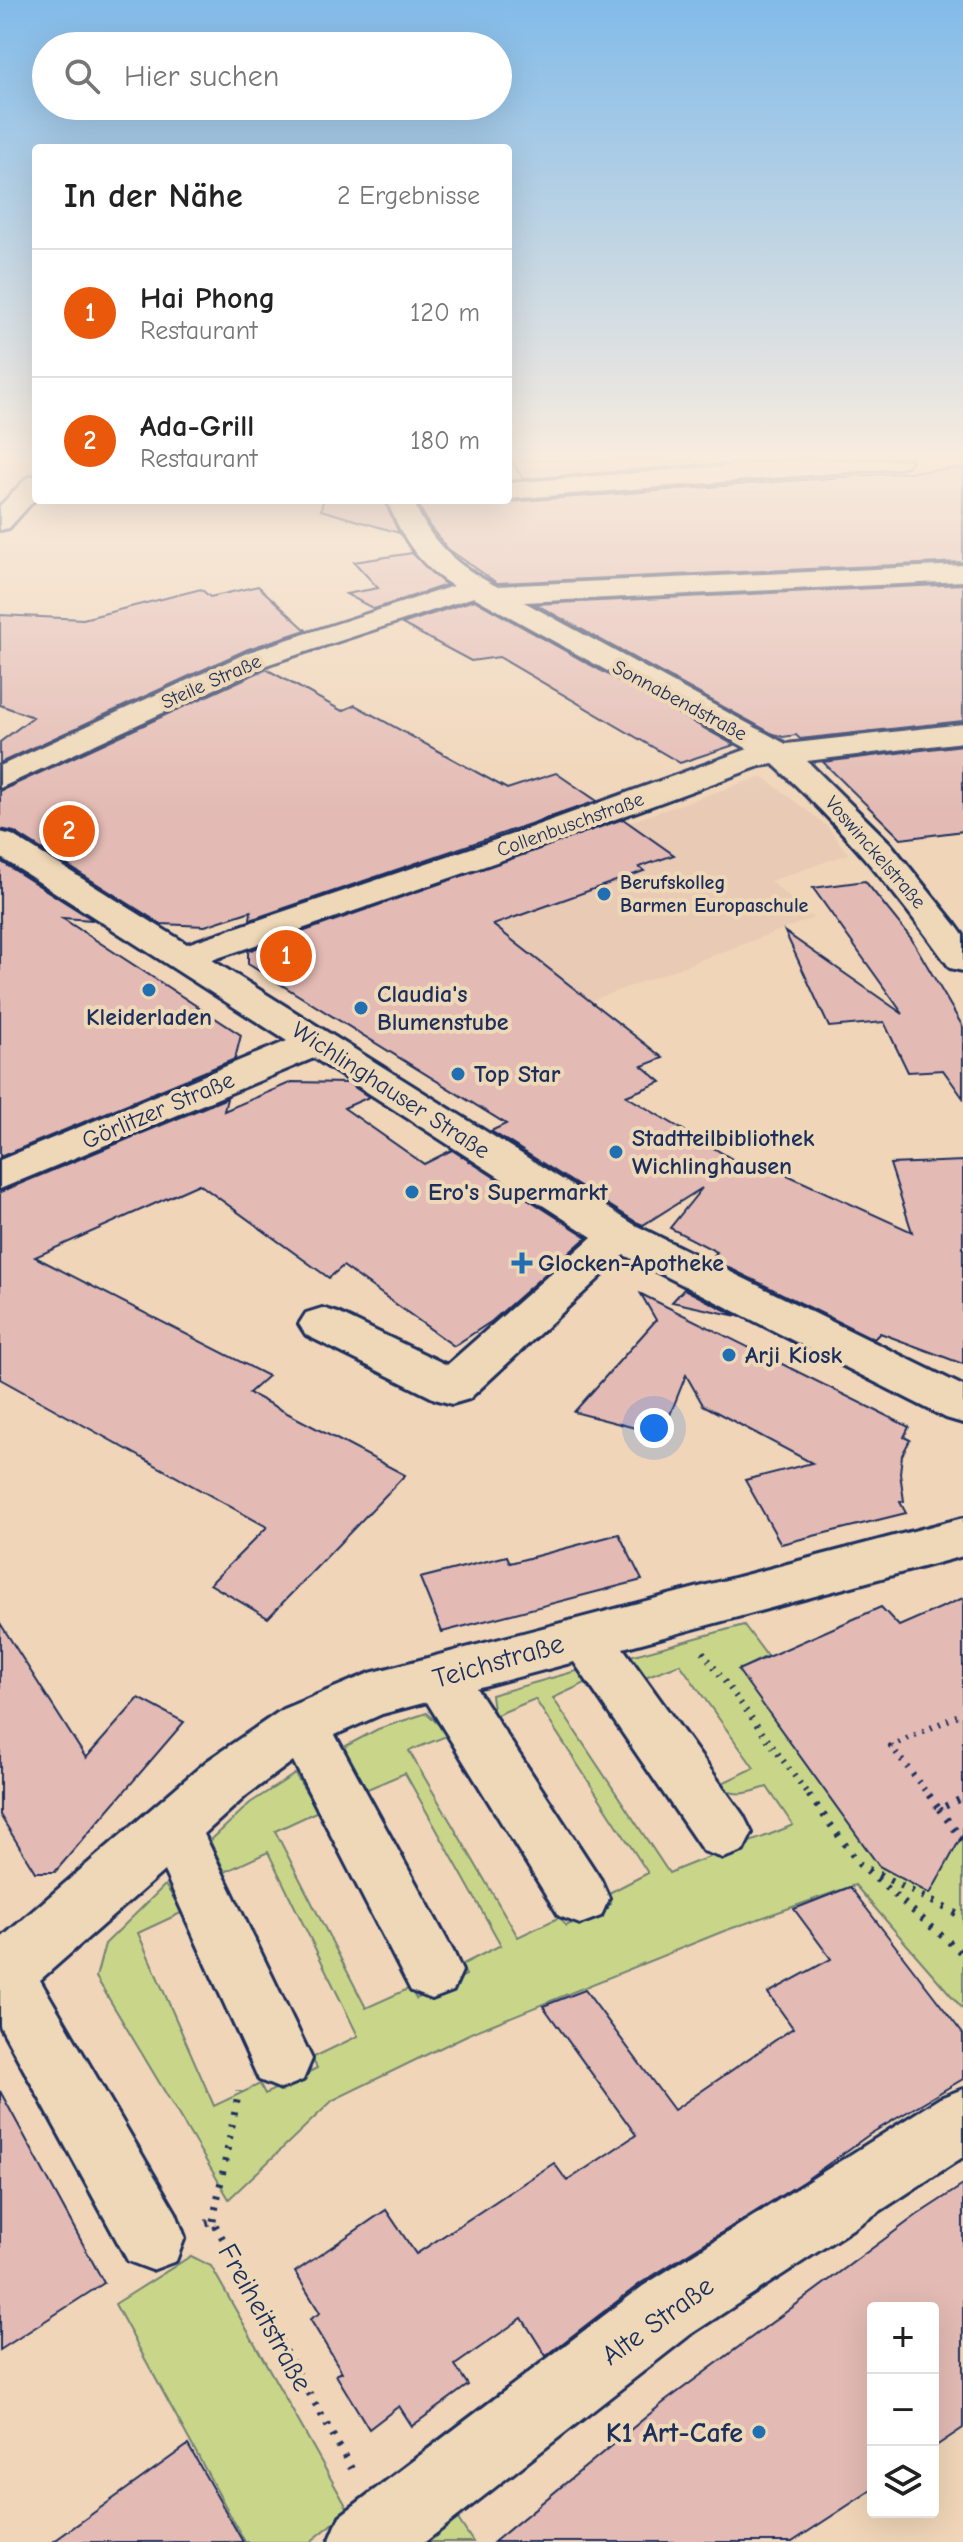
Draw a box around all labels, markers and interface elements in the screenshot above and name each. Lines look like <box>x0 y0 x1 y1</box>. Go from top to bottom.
search box <box>32 32 512 120</box>
icon: search <box>60 54 104 98</box>
text: Hier suchen <box>124 59 279 94</box>
text: In der Nähe <box>64 176 243 216</box>
text: 2 Ergebnisse <box>337 181 480 211</box>
text: Hai Phong <box>140 281 275 316</box>
text: 1 <box>85 298 95 328</box>
text: 120 m <box>410 298 480 328</box>
text: Restaurant <box>140 316 257 346</box>
text: Ada-Grill <box>140 409 254 444</box>
text: 2 <box>84 426 96 456</box>
text: 180 m <box>410 426 480 456</box>
text: Restaurant <box>140 444 257 474</box>
street label: Steile Straße <box>158 649 265 714</box>
street label: Sonnabendstraße <box>609 655 751 746</box>
street label: Collenbuschstraße <box>494 787 647 862</box>
street label: Voswinckelstraße <box>820 791 931 913</box>
pin: 2 <box>43 801 95 861</box>
place label: Berufskolleg Barmen Europaschule <box>620 871 809 917</box>
marker: Berufskolleg Barmen Europaschule <box>595 885 613 903</box>
pin: 1 <box>260 926 312 986</box>
place label: Claudia's Blumenstube <box>377 980 509 1036</box>
marker: Kleiderladen <box>140 981 158 999</box>
marker: Claudia's Blumenstube <box>352 999 370 1017</box>
place label: Kleiderladen <box>86 1003 212 1031</box>
street label: Wichlinghauser Straße <box>287 1015 495 1165</box>
place label: Top Star <box>474 1060 561 1088</box>
street label: Görlitzer Straße <box>78 1065 238 1155</box>
marker: Top Star <box>449 1065 467 1083</box>
place label: Stadtteilbibliothek Wichlinghausen <box>632 1124 815 1180</box>
marker: Stadtteilbibliothek Wichlinghausen <box>607 1143 625 1161</box>
place label: Ero's Supermarkt <box>428 1178 609 1206</box>
marker: Ero's Supermarkt <box>403 1183 421 1201</box>
place label: Glocken-Apotheke <box>538 1249 724 1277</box>
marker: Glocken-Apotheke <box>513 1254 531 1272</box>
place label: Arji Kiosk <box>745 1341 843 1369</box>
marker: Arji Kiosk <box>720 1346 738 1364</box>
your location <box>634 1408 674 1448</box>
street label: Teichstraße <box>429 1627 567 1695</box>
street label: Freiheitstraße <box>211 2238 319 2397</box>
street label: Alte Straße <box>596 2270 720 2372</box>
map controls <box>867 2302 939 2518</box>
button: + <box>867 2302 939 2374</box>
button: − <box>867 2374 939 2446</box>
place label: K1 Art-Cafe <box>606 2417 743 2449</box>
marker: K1 Art-Cafe <box>750 2423 768 2441</box>
button: layers <box>867 2446 939 2518</box>

